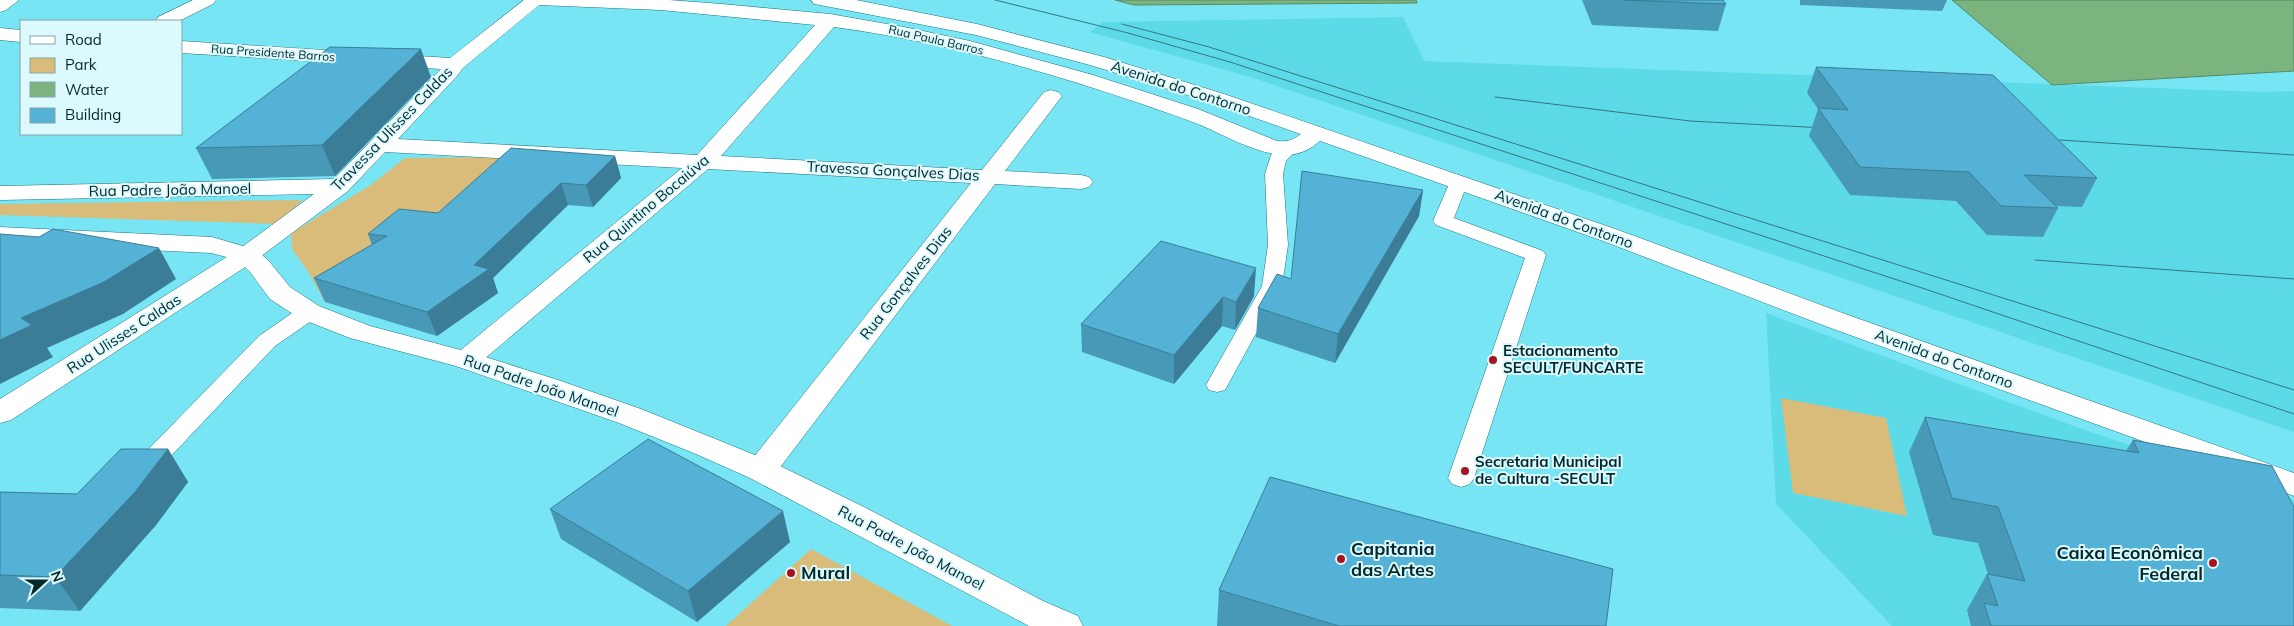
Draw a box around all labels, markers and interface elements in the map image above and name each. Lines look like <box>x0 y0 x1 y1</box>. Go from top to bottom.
legend <box>20 20 182 135</box>
street label: Rua Paula Barros <box>887 21 985 58</box>
text: Road <box>65 30 102 49</box>
street label: Rua Presidente Barros <box>211 41 336 64</box>
text: Park <box>65 55 97 74</box>
street label: Avenida do Contorno <box>1109 56 1254 119</box>
street label: Travessa Ulisses Caldas <box>327 62 456 195</box>
text: Water <box>65 80 109 99</box>
text: Building <box>65 105 121 124</box>
street label: Rua Quintino Bocaiúva <box>579 150 713 267</box>
street label: Travessa Gonçalves Dias <box>806 156 980 185</box>
street label: Rua Padre João Manoel <box>88 179 252 200</box>
street label: Avenida do Contorno <box>1492 185 1636 252</box>
street label: Rua Gonçalves Dias <box>855 222 956 343</box>
street label: Rua Ulisses Caldas <box>63 290 184 378</box>
street label: Avenida do Contorno <box>1872 325 2016 392</box>
place label: Estacionamento SECULT/FUNCARTE <box>1503 341 1644 377</box>
street label: Rua Padre João Manoel <box>461 350 621 421</box>
marker: Estacionamento SECULT/FUNCARTE <box>1487 354 1499 366</box>
place label: Secretaria Municipal de Cultura -SECULT <box>1475 452 1622 488</box>
marker: Secretaria Municipal de Cultura -SECULT <box>1459 465 1471 477</box>
street label: Rua Padre João Manoel <box>835 501 988 594</box>
place label: Capitania das Artes <box>1351 537 1435 581</box>
place label: Caixa Econômica Federal <box>2056 541 2203 585</box>
marker: Capitania das Artes <box>1335 553 1347 565</box>
north arrow <box>20 556 70 606</box>
marker: Caixa Econômica Federal <box>2207 557 2219 569</box>
place label: Mural <box>801 561 850 584</box>
marker: Mural <box>785 567 797 579</box>
text: N <box>47 568 67 585</box>

